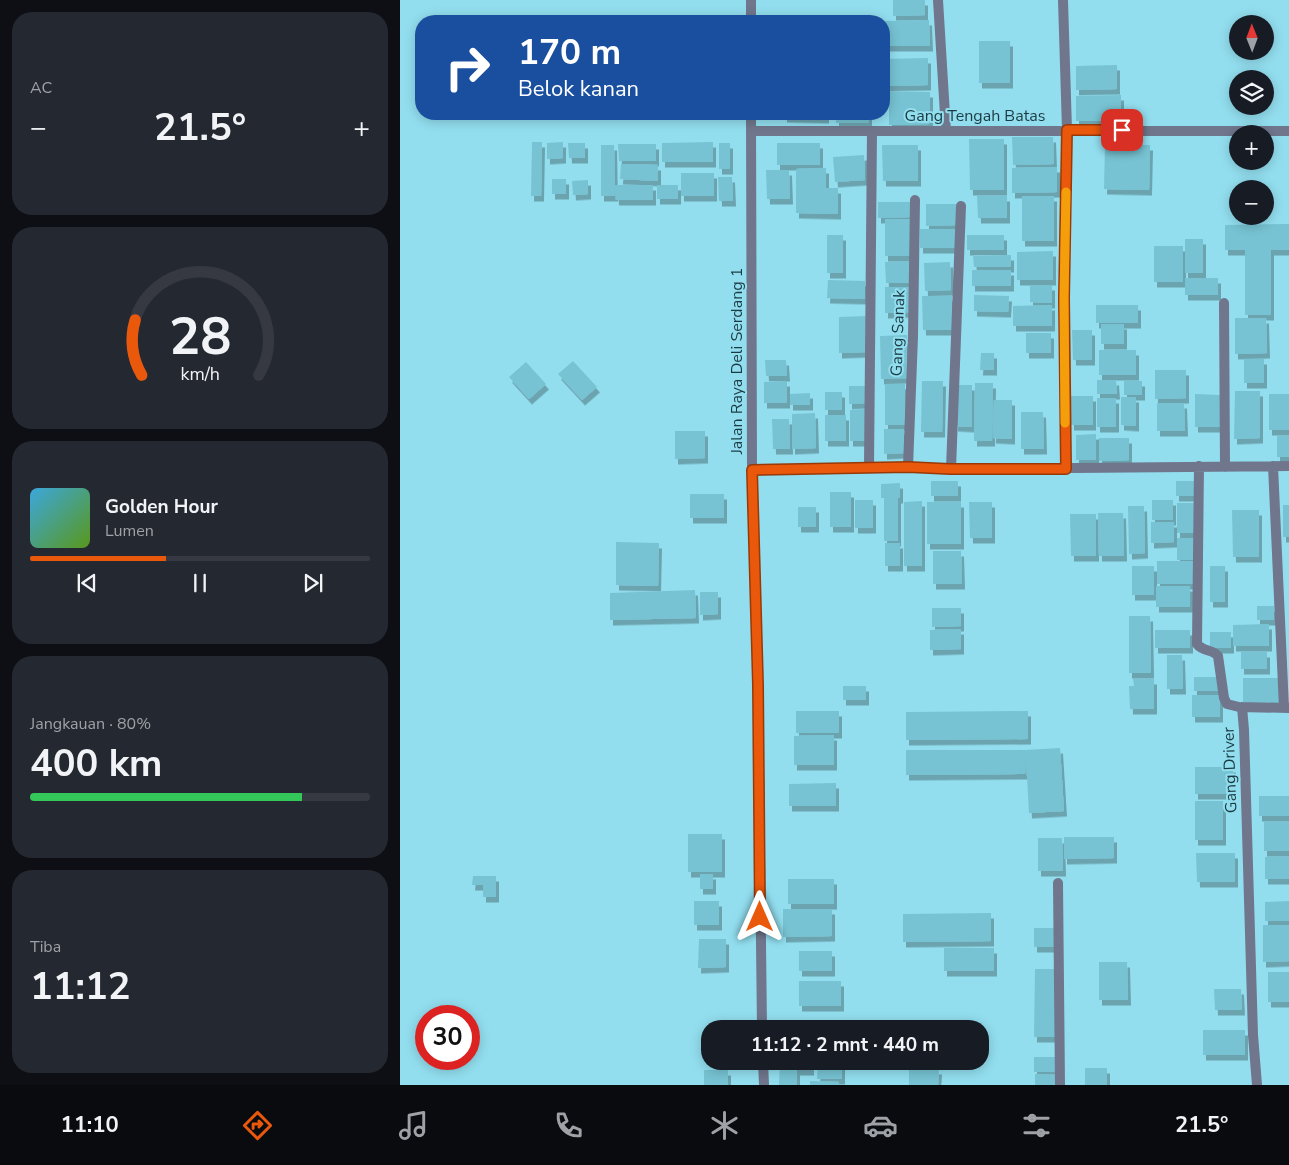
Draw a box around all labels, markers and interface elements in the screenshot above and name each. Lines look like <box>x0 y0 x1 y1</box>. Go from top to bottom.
north arrow <box>1229 15 1274 60</box>
map controls <box>1229 15 1274 225</box>
text: 170 m <box>518 29 621 76</box>
icon: right <box>435 35 500 100</box>
button: layers <box>1229 70 1274 115</box>
text: Belok kanan <box>518 74 639 104</box>
text: AC <box>30 77 52 99</box>
text: 21.5° <box>154 102 246 153</box>
street label: Gang Tengah Batas <box>905 105 1045 127</box>
text: − <box>30 109 47 147</box>
text: + <box>353 109 370 147</box>
pin <box>1101 109 1143 151</box>
icon: arrive <box>1108 116 1136 144</box>
button: + <box>1229 125 1274 170</box>
button: − <box>1229 180 1274 225</box>
street label: Jalan Raya Deli Serdang 1 <box>726 268 748 455</box>
street label: Gang Sanak <box>885 288 911 377</box>
text: 28 <box>169 301 231 372</box>
text: km/h <box>180 362 220 386</box>
text: Golden Hour <box>105 494 218 520</box>
text: Lumen <box>105 520 154 542</box>
icon: previous <box>73 569 101 597</box>
icon: pause <box>186 569 214 597</box>
icon: next <box>299 569 327 597</box>
text: Jangkauan · 80% <box>30 713 151 735</box>
street label: Gang Driver <box>1217 726 1243 814</box>
text: 400 km <box>30 738 162 789</box>
position arrow <box>733 890 785 942</box>
text: Tiba <box>30 936 61 958</box>
text: 11:12 <box>30 961 131 1012</box>
speed limit sign: 30 <box>415 1005 480 1070</box>
text: 11:12 · 2 mnt · 440 m <box>751 1032 939 1058</box>
icon: directions <box>240 1108 275 1143</box>
icon: music <box>396 1108 431 1143</box>
icon: phone <box>551 1108 586 1143</box>
icon: climate <box>707 1108 742 1143</box>
icon: car <box>863 1108 898 1143</box>
icon: filters <box>1019 1108 1054 1143</box>
text: 11:10 <box>60 1110 119 1140</box>
text: 21.5° <box>1175 1110 1228 1140</box>

